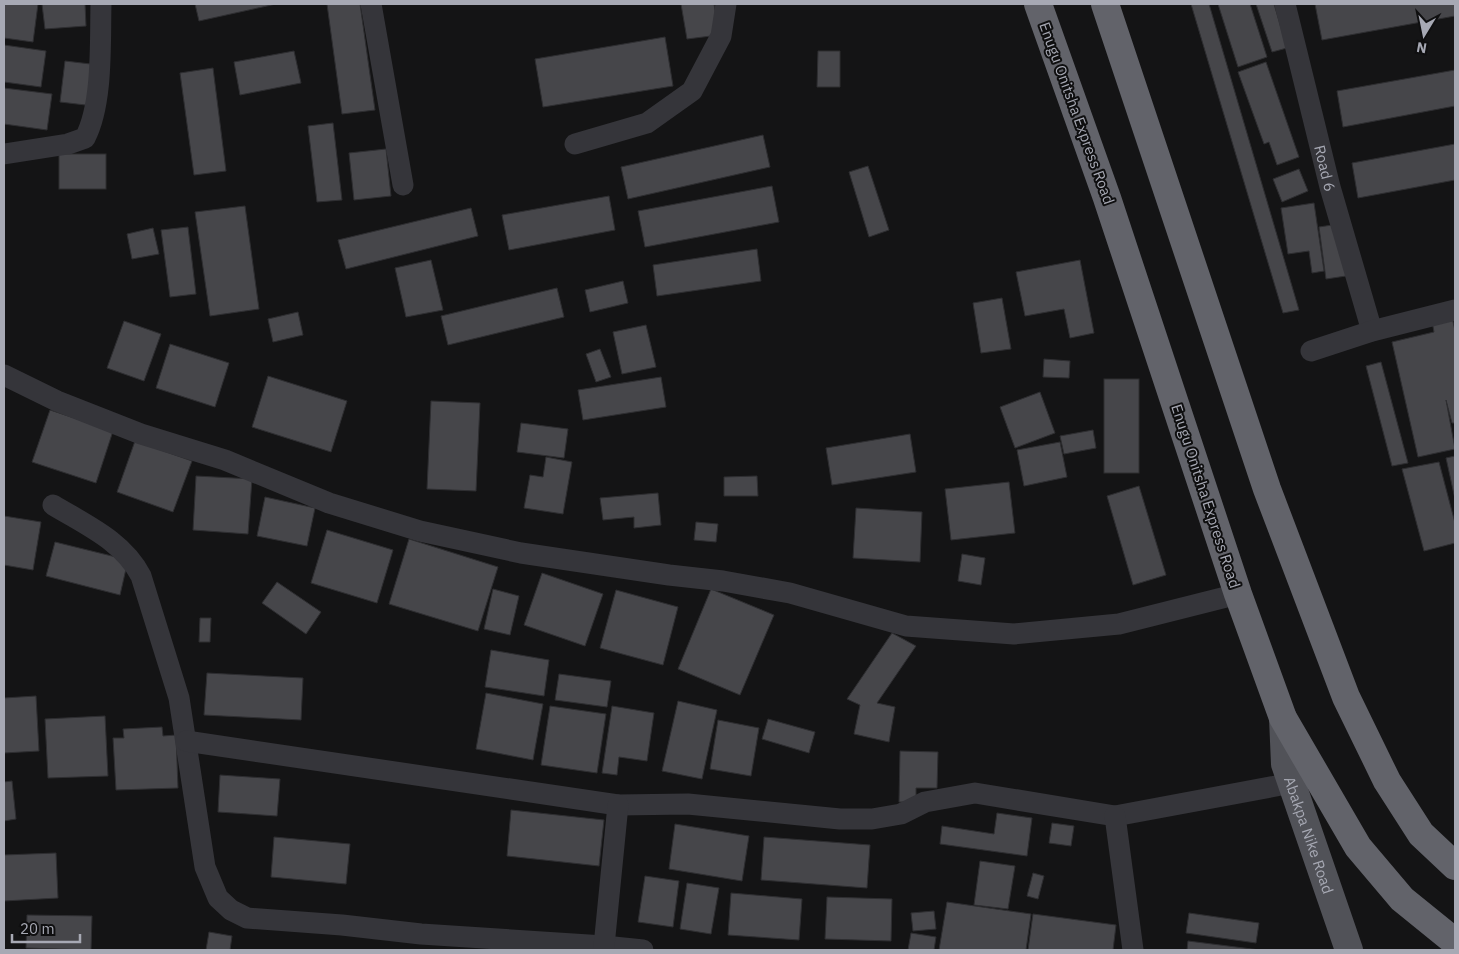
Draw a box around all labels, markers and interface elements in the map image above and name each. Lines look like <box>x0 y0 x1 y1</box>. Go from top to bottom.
north arrow <box>1399 10 1449 60</box>
street label: Enugu Onitsha Express Road <box>1035 19 1119 207</box>
text: N <box>1415 38 1428 58</box>
street label: Road 6 <box>1311 143 1340 193</box>
street label: Enugu Onitsha Express Road <box>1167 402 1245 590</box>
street label: Abakpa Nike Road <box>1280 774 1338 896</box>
scale bar <box>12 912 80 944</box>
text: 20 m <box>20 919 55 938</box>

